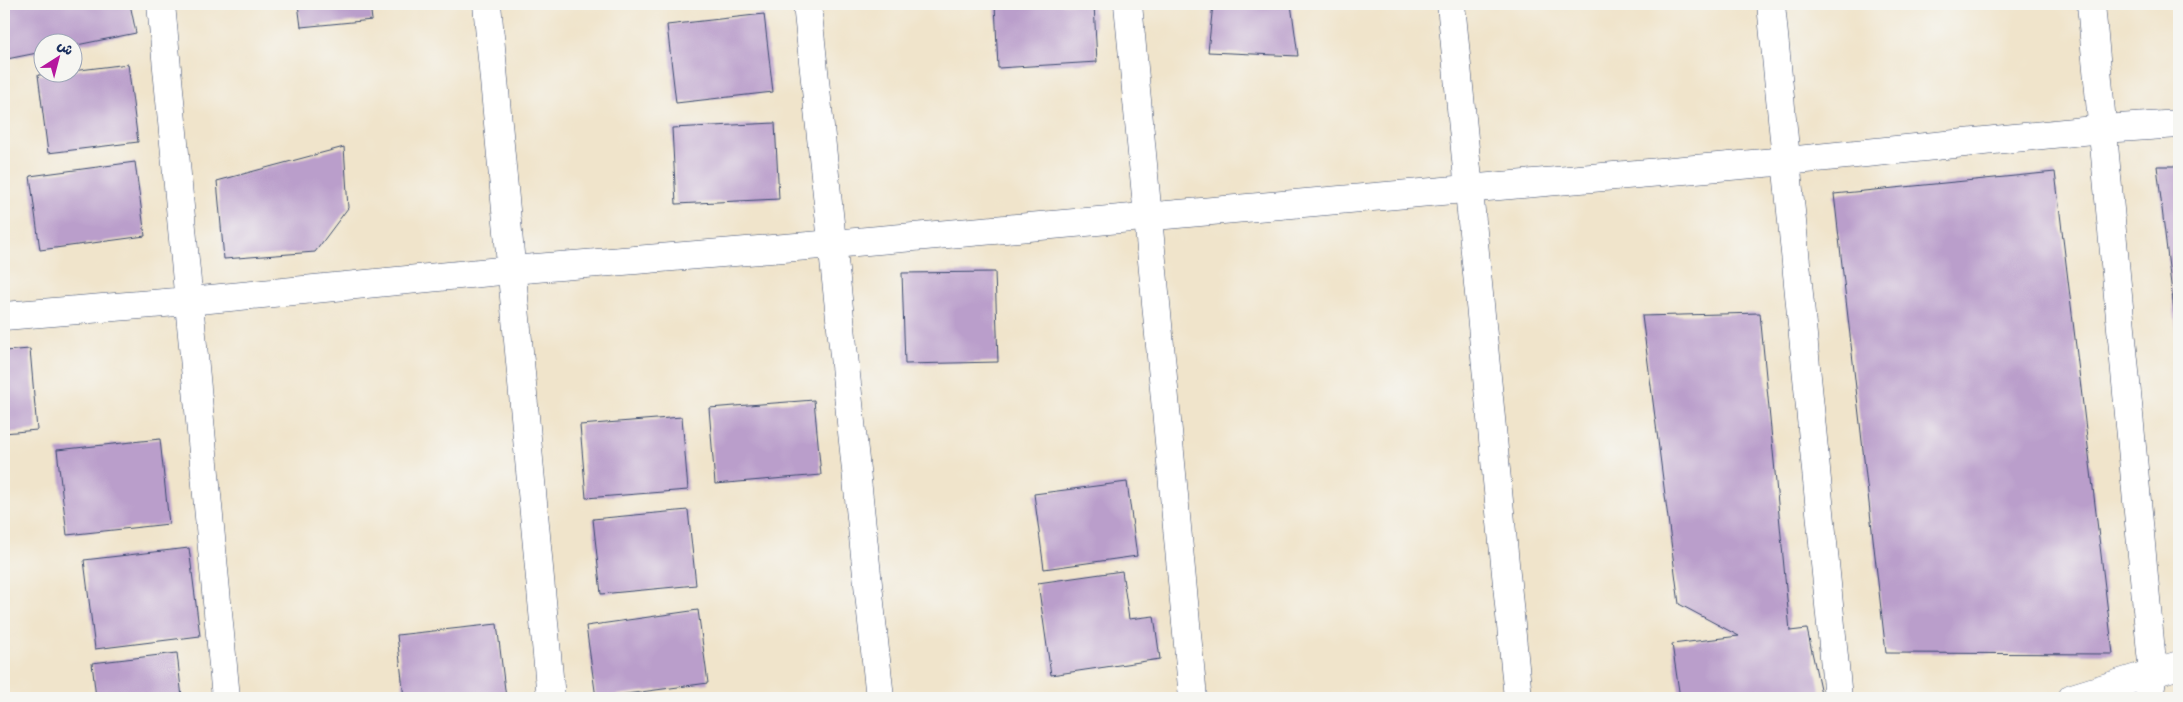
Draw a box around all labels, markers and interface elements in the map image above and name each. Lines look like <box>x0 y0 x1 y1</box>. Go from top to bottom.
north arrow <box>32 32 82 82</box>
text: ش <box>54 36 77 59</box>

